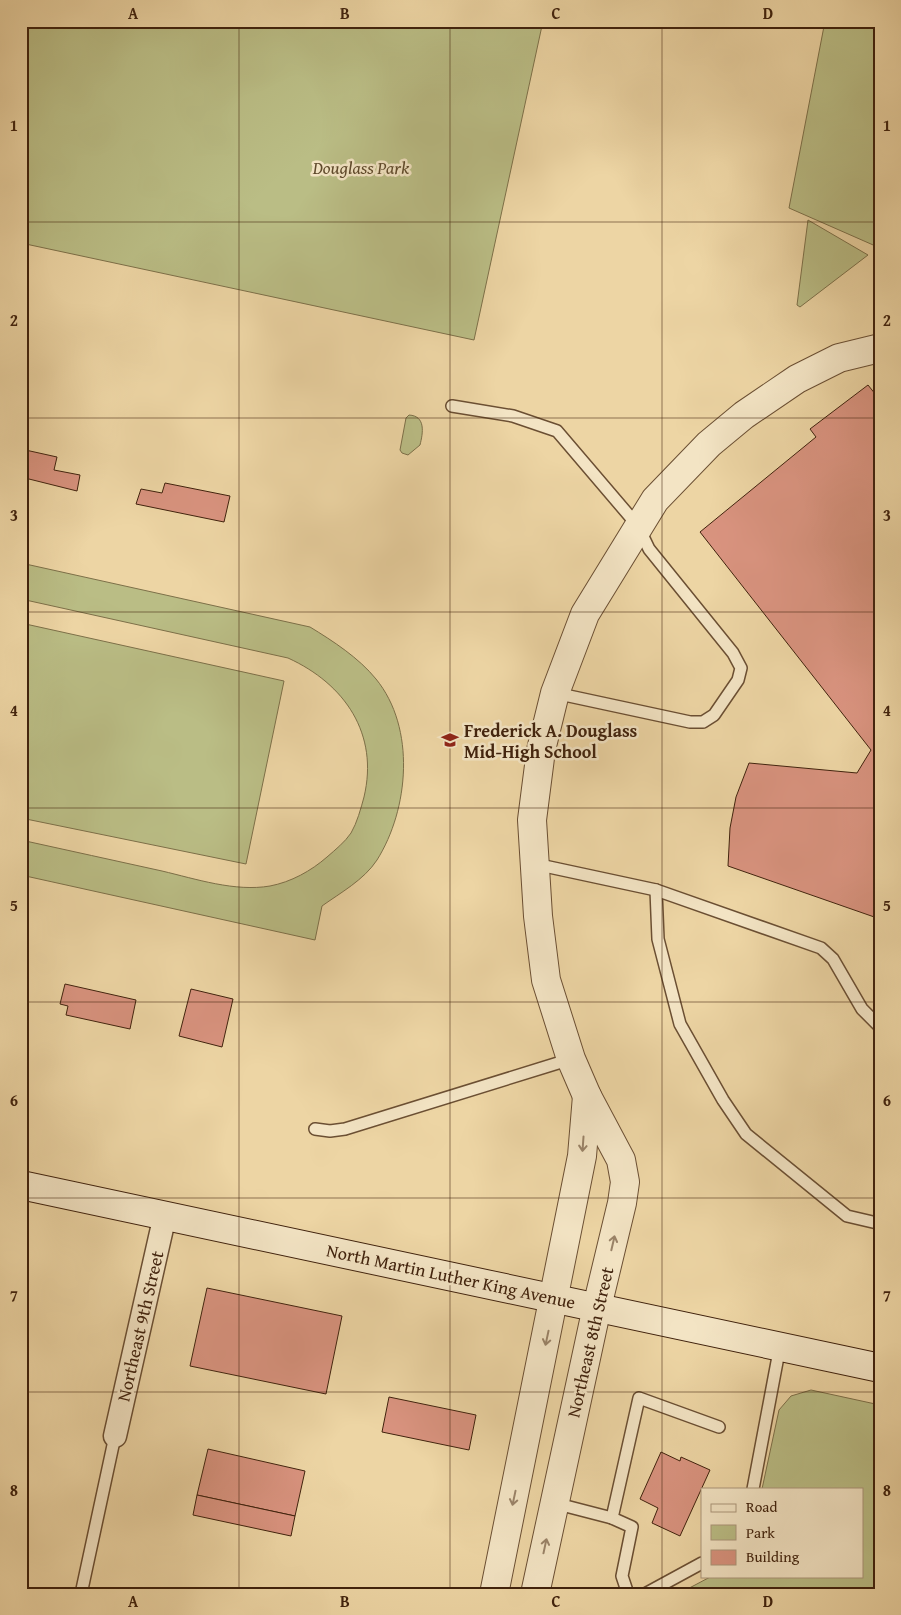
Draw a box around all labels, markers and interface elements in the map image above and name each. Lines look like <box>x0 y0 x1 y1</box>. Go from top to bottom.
text: A <box>128 1 139 25</box>
text: B <box>340 1 350 25</box>
text: C <box>551 1 561 25</box>
text: D <box>763 1 773 25</box>
text: 1 <box>10 113 18 137</box>
text: 1 <box>883 113 891 137</box>
park label: Douglass Park <box>312 154 410 181</box>
text: 2 <box>10 308 18 332</box>
text: 2 <box>883 308 891 332</box>
text: 3 <box>10 503 18 527</box>
text: 3 <box>883 503 891 527</box>
text: 4 <box>10 698 18 722</box>
text: 4 <box>883 698 891 722</box>
place label: Frederick A. Douglass Mid-High School <box>464 717 638 765</box>
school or university icon: Frederick A. Douglass Mid-High School <box>440 730 460 750</box>
text: 5 <box>10 893 18 917</box>
text: 5 <box>883 893 891 917</box>
text: 6 <box>10 1088 18 1112</box>
text: 6 <box>883 1088 891 1112</box>
one-way arrow <box>579 1136 588 1152</box>
one-way arrow <box>609 1235 618 1251</box>
street label: North Martin Luther King Avenue <box>324 1236 578 1316</box>
street label: Northeast 9th Street <box>110 1247 171 1404</box>
street label: Northeast 8th Street <box>560 1263 621 1420</box>
text: 7 <box>10 1283 18 1307</box>
text: 7 <box>883 1283 891 1307</box>
one-way arrow <box>541 1330 551 1346</box>
text: 8 <box>10 1478 18 1502</box>
text: 8 <box>883 1478 891 1502</box>
legend <box>701 1488 864 1578</box>
one-way arrow <box>509 1489 518 1505</box>
text: Road <box>746 1496 777 1517</box>
text: Park <box>746 1522 775 1543</box>
one-way arrow <box>541 1539 550 1555</box>
text: Building <box>746 1546 800 1567</box>
text: A <box>128 1589 139 1613</box>
text: B <box>340 1589 350 1613</box>
text: C <box>551 1589 561 1613</box>
text: D <box>763 1589 773 1613</box>

